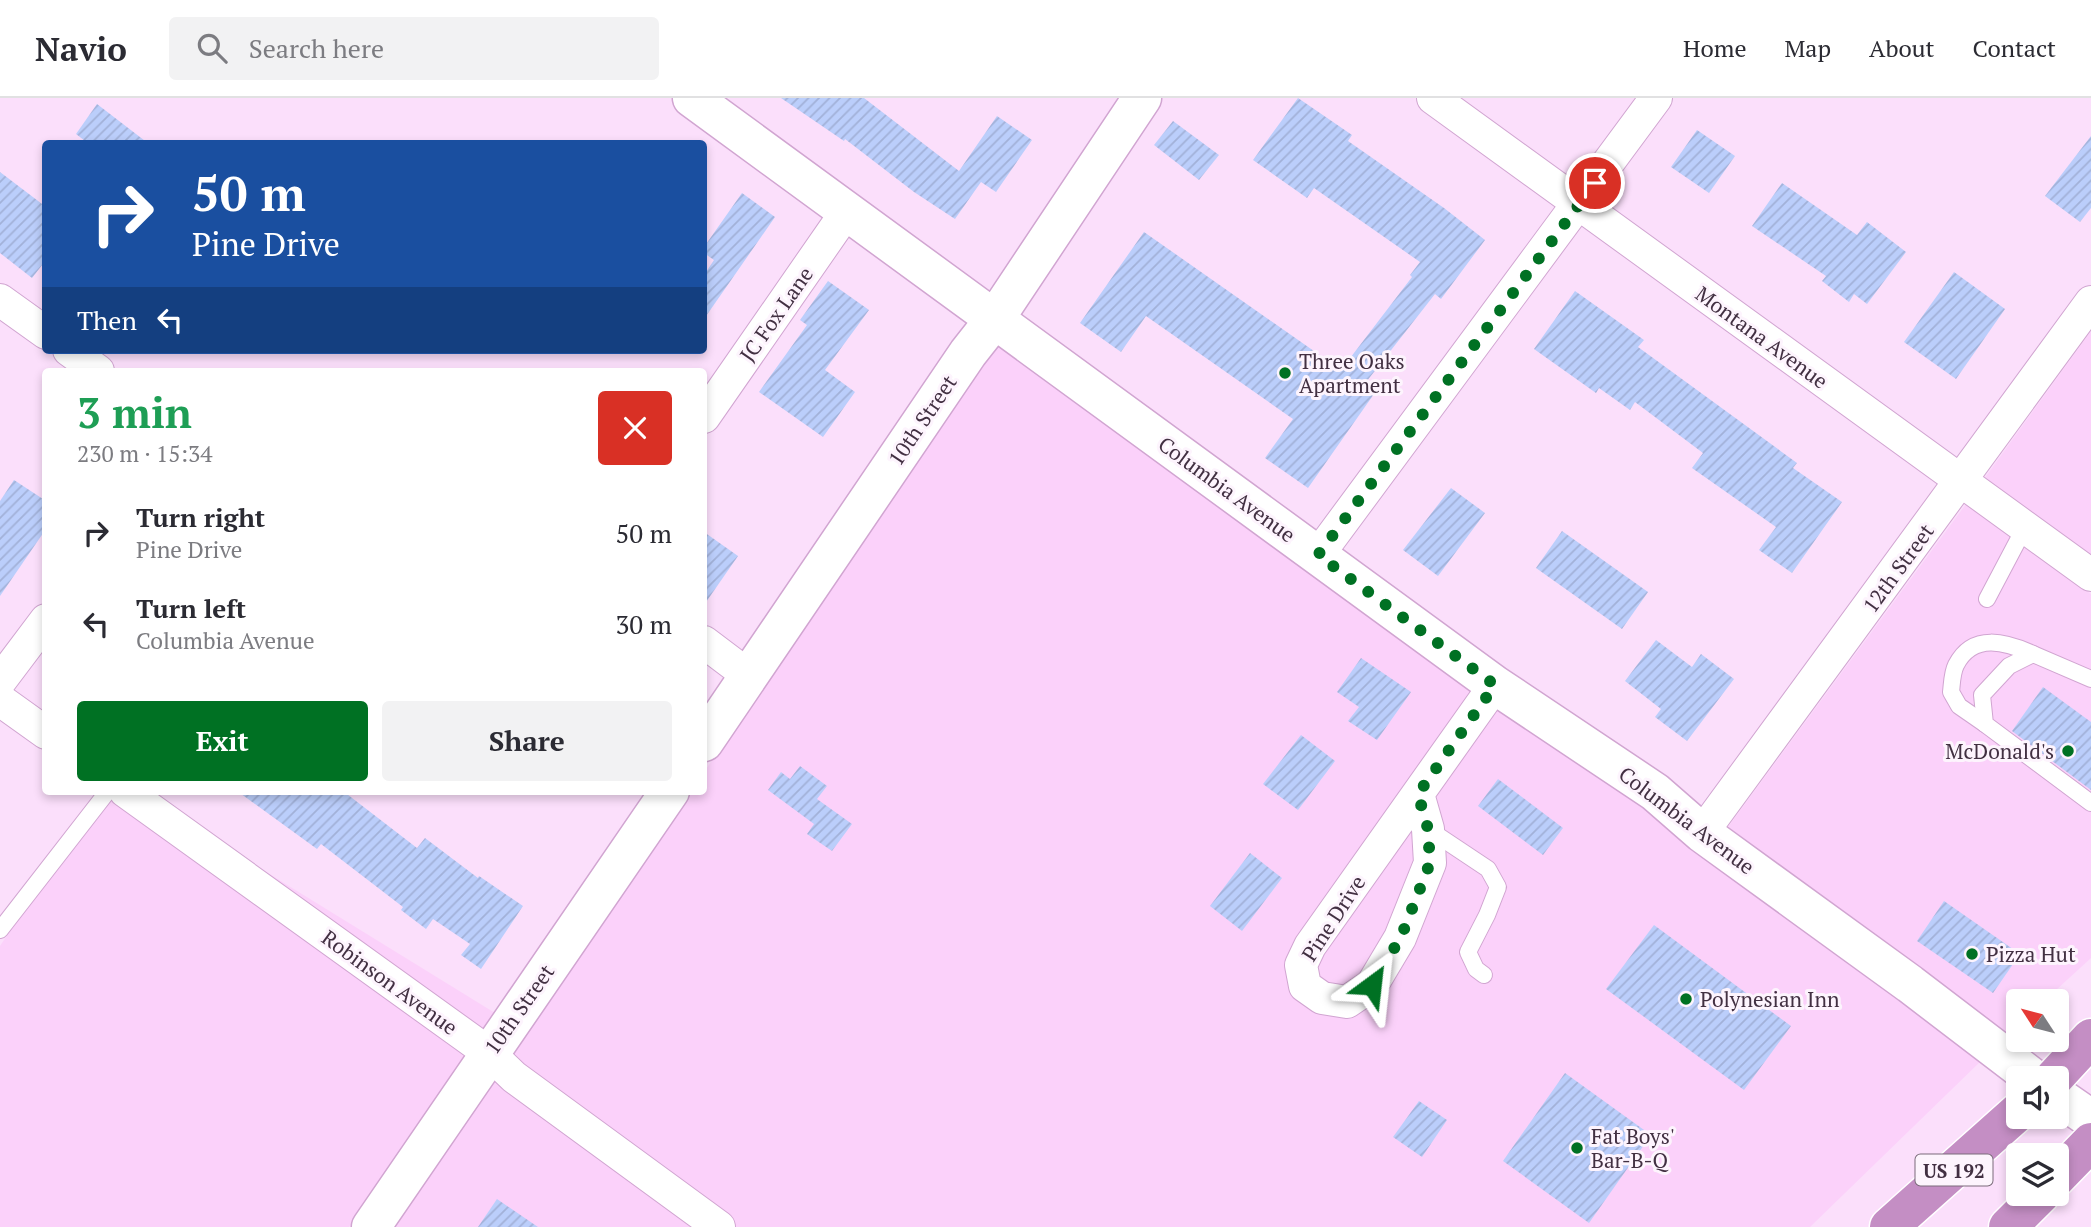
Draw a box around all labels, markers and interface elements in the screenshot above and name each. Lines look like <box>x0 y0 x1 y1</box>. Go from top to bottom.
search box <box>169 17 659 80</box>
text: Navio <box>35 27 127 70</box>
icon: search <box>193 29 231 67</box>
text: Search here <box>249 31 384 65</box>
text: Home <box>1683 32 1747 64</box>
text: Map <box>1785 32 1831 64</box>
text: About <box>1869 32 1935 64</box>
text: Contact <box>1973 32 2056 64</box>
pin <box>1565 153 1625 213</box>
text: 50 m <box>192 160 306 225</box>
icon: arrive <box>1576 164 1614 202</box>
icon: right <box>77 168 168 259</box>
text: Pine Drive <box>192 223 340 265</box>
street label: JC Fox Lane <box>733 261 819 367</box>
street label: Montana Avenue <box>1690 279 1834 395</box>
icon: left <box>151 301 189 339</box>
text: Then <box>77 303 137 337</box>
place label: Three Oaks Apartment <box>1299 347 1405 399</box>
marker: Three Oaks Apartment <box>1277 365 1293 381</box>
street label: 10th Street <box>881 369 963 471</box>
text: 3 min <box>77 384 192 440</box>
button: close <box>598 391 672 465</box>
street label: Columbia Avenue <box>1153 430 1301 548</box>
text: 230 m · 15:34 <box>77 438 212 469</box>
text: Turn right <box>136 500 265 534</box>
icon: right <box>77 514 115 552</box>
text: 50 m <box>616 516 672 550</box>
street label: 12th Street <box>1856 518 1940 618</box>
text: Pine Drive <box>136 534 242 565</box>
text: Turn left <box>136 591 246 625</box>
icon: left <box>77 605 115 643</box>
text: 30 m <box>616 607 672 641</box>
text: Columbia Avenue <box>136 625 314 656</box>
button: Exit <box>77 701 368 781</box>
button: Share <box>382 701 672 781</box>
place label: McDonald's <box>1945 737 2054 765</box>
marker: McDonald's <box>2060 743 2076 759</box>
street label: Columbia Avenue <box>1613 760 1761 880</box>
street label: Pine Drive <box>1295 870 1371 966</box>
street label: Robinson Avenue <box>316 923 464 1041</box>
place label: Pizza Hut <box>1986 940 2076 968</box>
marker: Pizza Hut <box>1964 946 1980 962</box>
position arrow <box>1335 948 1409 1022</box>
street label: 10th Street <box>478 958 560 1059</box>
place label: Polynesian Inn <box>1700 985 1840 1013</box>
north arrow <box>2006 989 2068 1052</box>
map controls <box>2006 989 2069 1206</box>
marker: Polynesian Inn <box>1678 991 1694 1007</box>
button: sound <box>2006 1066 2069 1129</box>
place label: Fat Boys' Bar-B-Q <box>1591 1122 1674 1174</box>
marker: Fat Boys' Bar-B-Q <box>1569 1140 1585 1156</box>
button: layers <box>2006 1143 2069 1206</box>
road number: US 192 <box>1916 1154 1993 1186</box>

